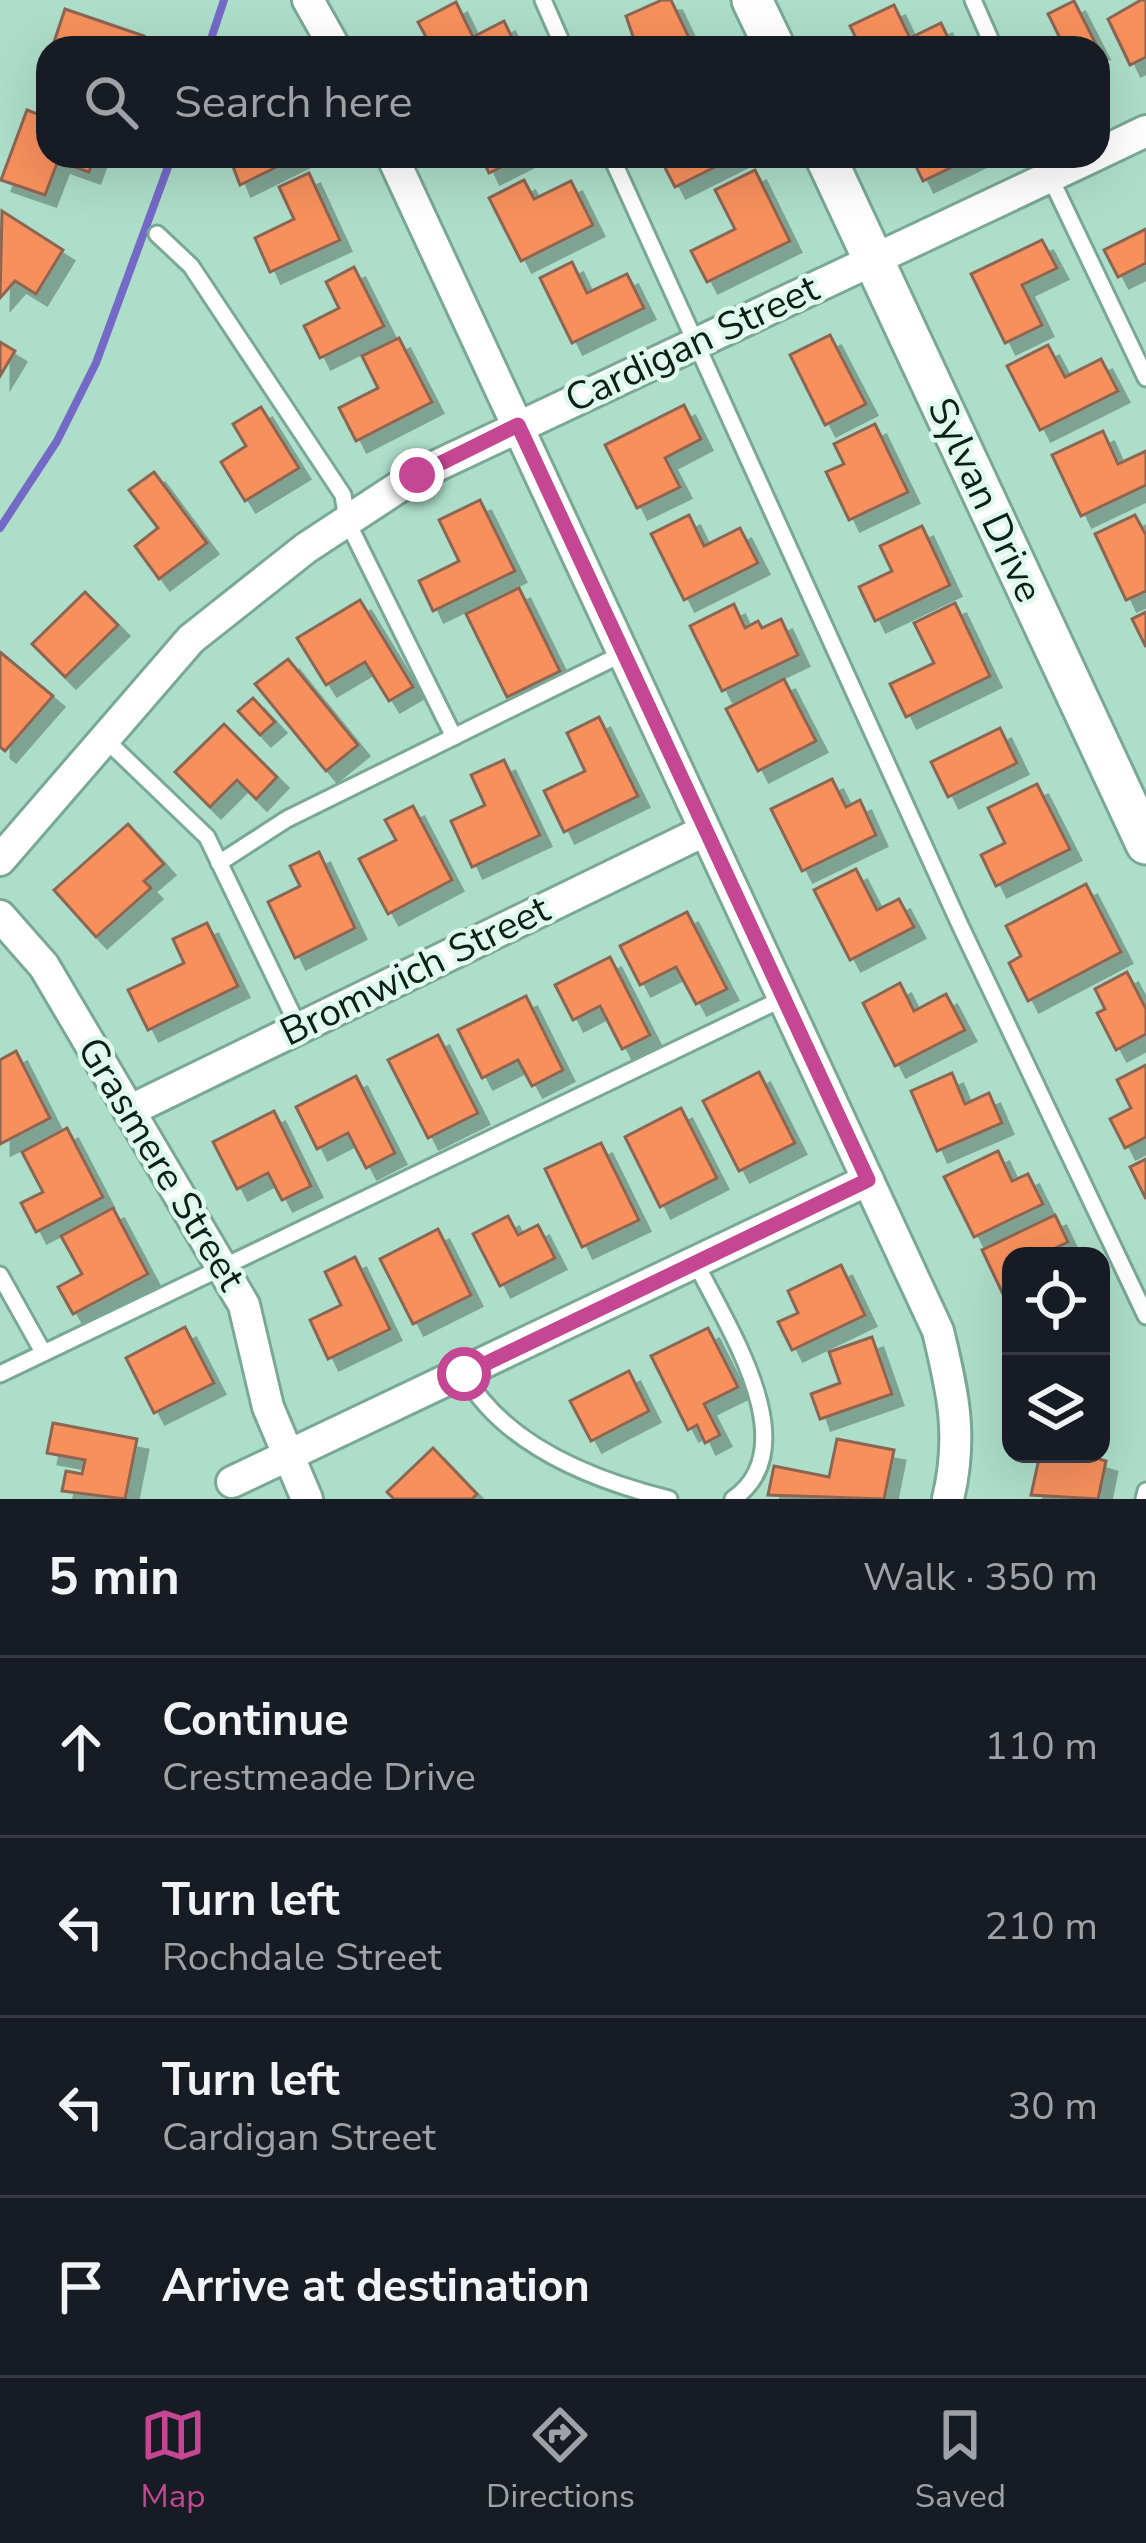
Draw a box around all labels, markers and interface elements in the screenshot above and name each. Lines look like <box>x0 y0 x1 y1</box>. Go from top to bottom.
search box <box>36 36 1110 168</box>
icon: search <box>78 69 144 135</box>
text: Search here <box>174 72 413 133</box>
street label: Cardigan Street <box>557 262 828 426</box>
street label: Sylvan Drive <box>915 389 1055 611</box>
route end <box>390 448 444 502</box>
street label: Bromwich Street <box>272 883 559 1059</box>
street label: Grasmere Street <box>64 1028 258 1301</box>
map controls <box>1002 1247 1110 1463</box>
button: locate <box>1002 1247 1110 1355</box>
route start <box>437 1347 491 1401</box>
button: layers <box>1002 1355 1110 1463</box>
text: 5 min <box>48 1542 180 1612</box>
text: Walk · 350 m <box>863 1551 1098 1604</box>
text: Continue <box>162 1690 349 1751</box>
icon: ahead <box>48 1714 114 1780</box>
text: 110 m <box>984 1720 1098 1773</box>
text: Crestmeade Drive <box>162 1751 476 1804</box>
text: Turn left <box>162 1870 340 1931</box>
icon: left <box>48 1894 114 1960</box>
text: 210 m <box>984 1900 1098 1953</box>
text: Rochdale Street <box>162 1931 441 1984</box>
text: Turn left <box>162 2050 340 2111</box>
icon: left <box>48 2074 114 2140</box>
text: 30 m <box>1008 2080 1098 2133</box>
text: Cardigan Street <box>162 2111 436 2164</box>
icon: arrive <box>48 2254 114 2320</box>
text: Arrive at destination <box>162 2256 590 2317</box>
tab: Map <box>140 2402 206 2519</box>
tab: Directions <box>486 2402 635 2519</box>
tab: Saved <box>915 2402 1006 2519</box>

